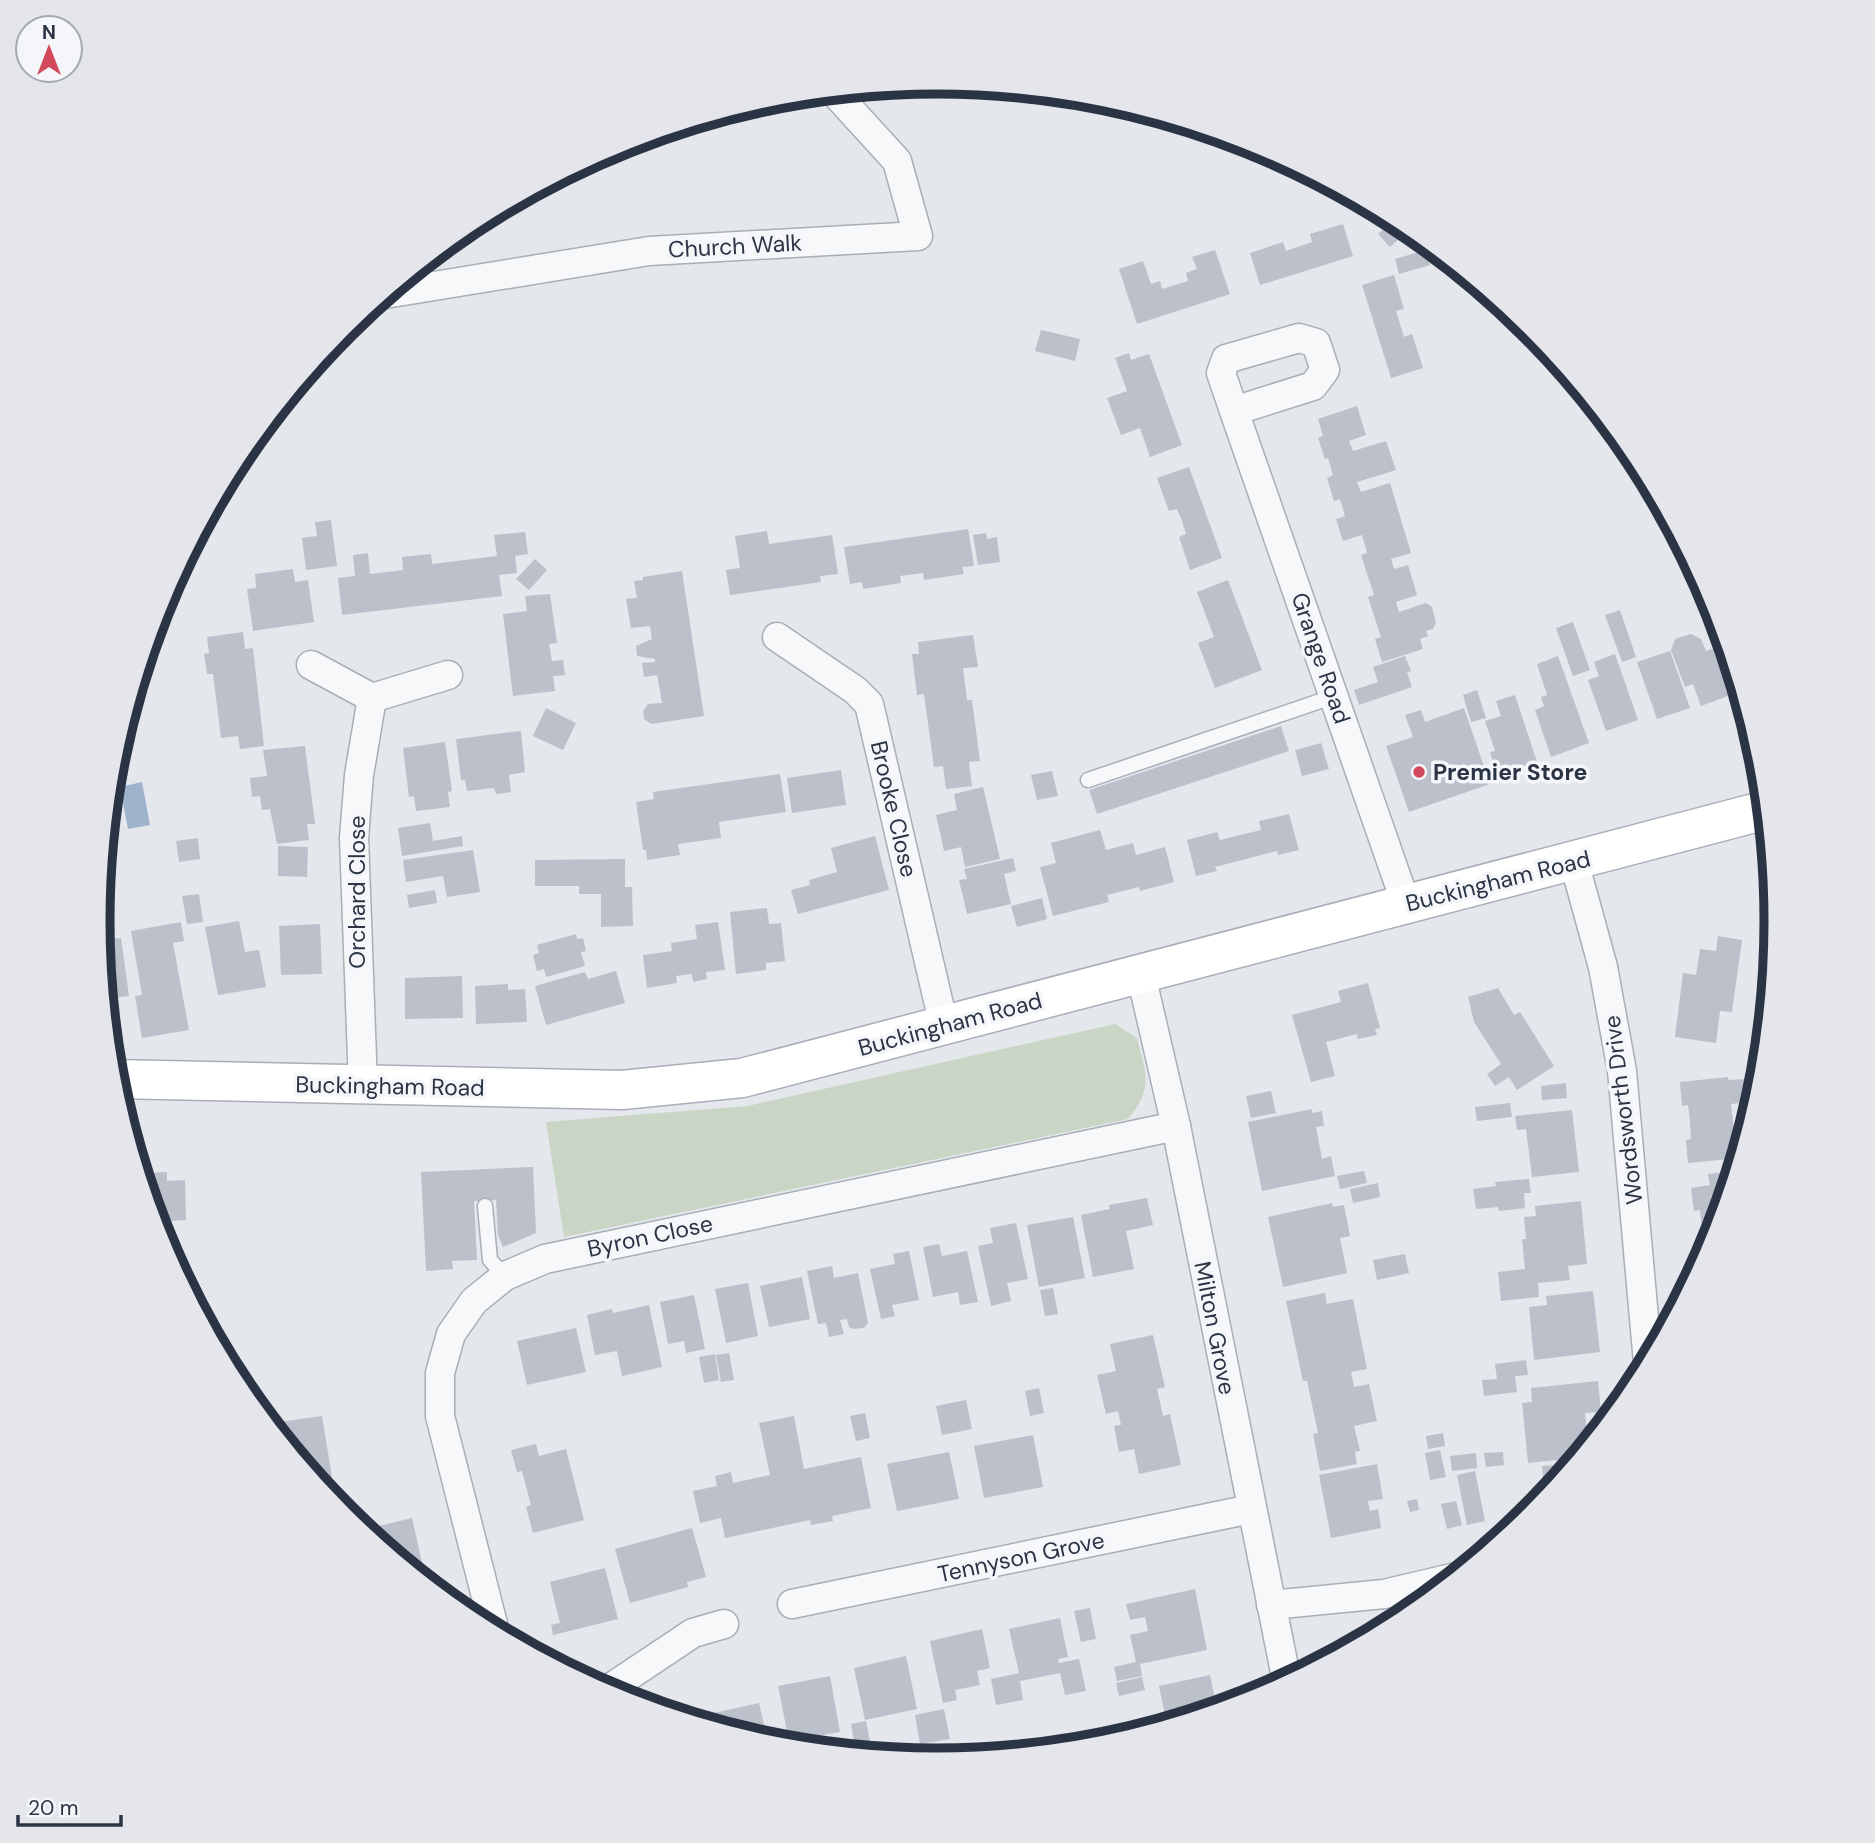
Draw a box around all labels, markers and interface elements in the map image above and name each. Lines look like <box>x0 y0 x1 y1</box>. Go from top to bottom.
north arrow <box>14 14 84 84</box>
text: N <box>42 20 56 45</box>
street label: Church Walk <box>667 227 803 264</box>
street label: Grange Road <box>1285 588 1357 728</box>
street label: Brooke Close <box>864 738 924 880</box>
place label: Premier Store <box>1433 757 1587 787</box>
marker: Premier Store <box>1411 764 1427 780</box>
street label: Orchard Close <box>342 815 372 969</box>
street label: Buckingham Road <box>1403 844 1593 918</box>
street label: Buckingham Road <box>855 985 1045 1063</box>
street label: Wordsworth Drive <box>1597 1014 1649 1206</box>
street label: Buckingham Road <box>295 1069 485 1103</box>
street label: Byron Close <box>584 1208 716 1264</box>
street label: Milton Grove <box>1187 1259 1243 1397</box>
street label: Tennyson Grove <box>935 1525 1107 1589</box>
scale bar <box>18 1784 121 1828</box>
text: 20 m <box>28 1794 79 1822</box>

